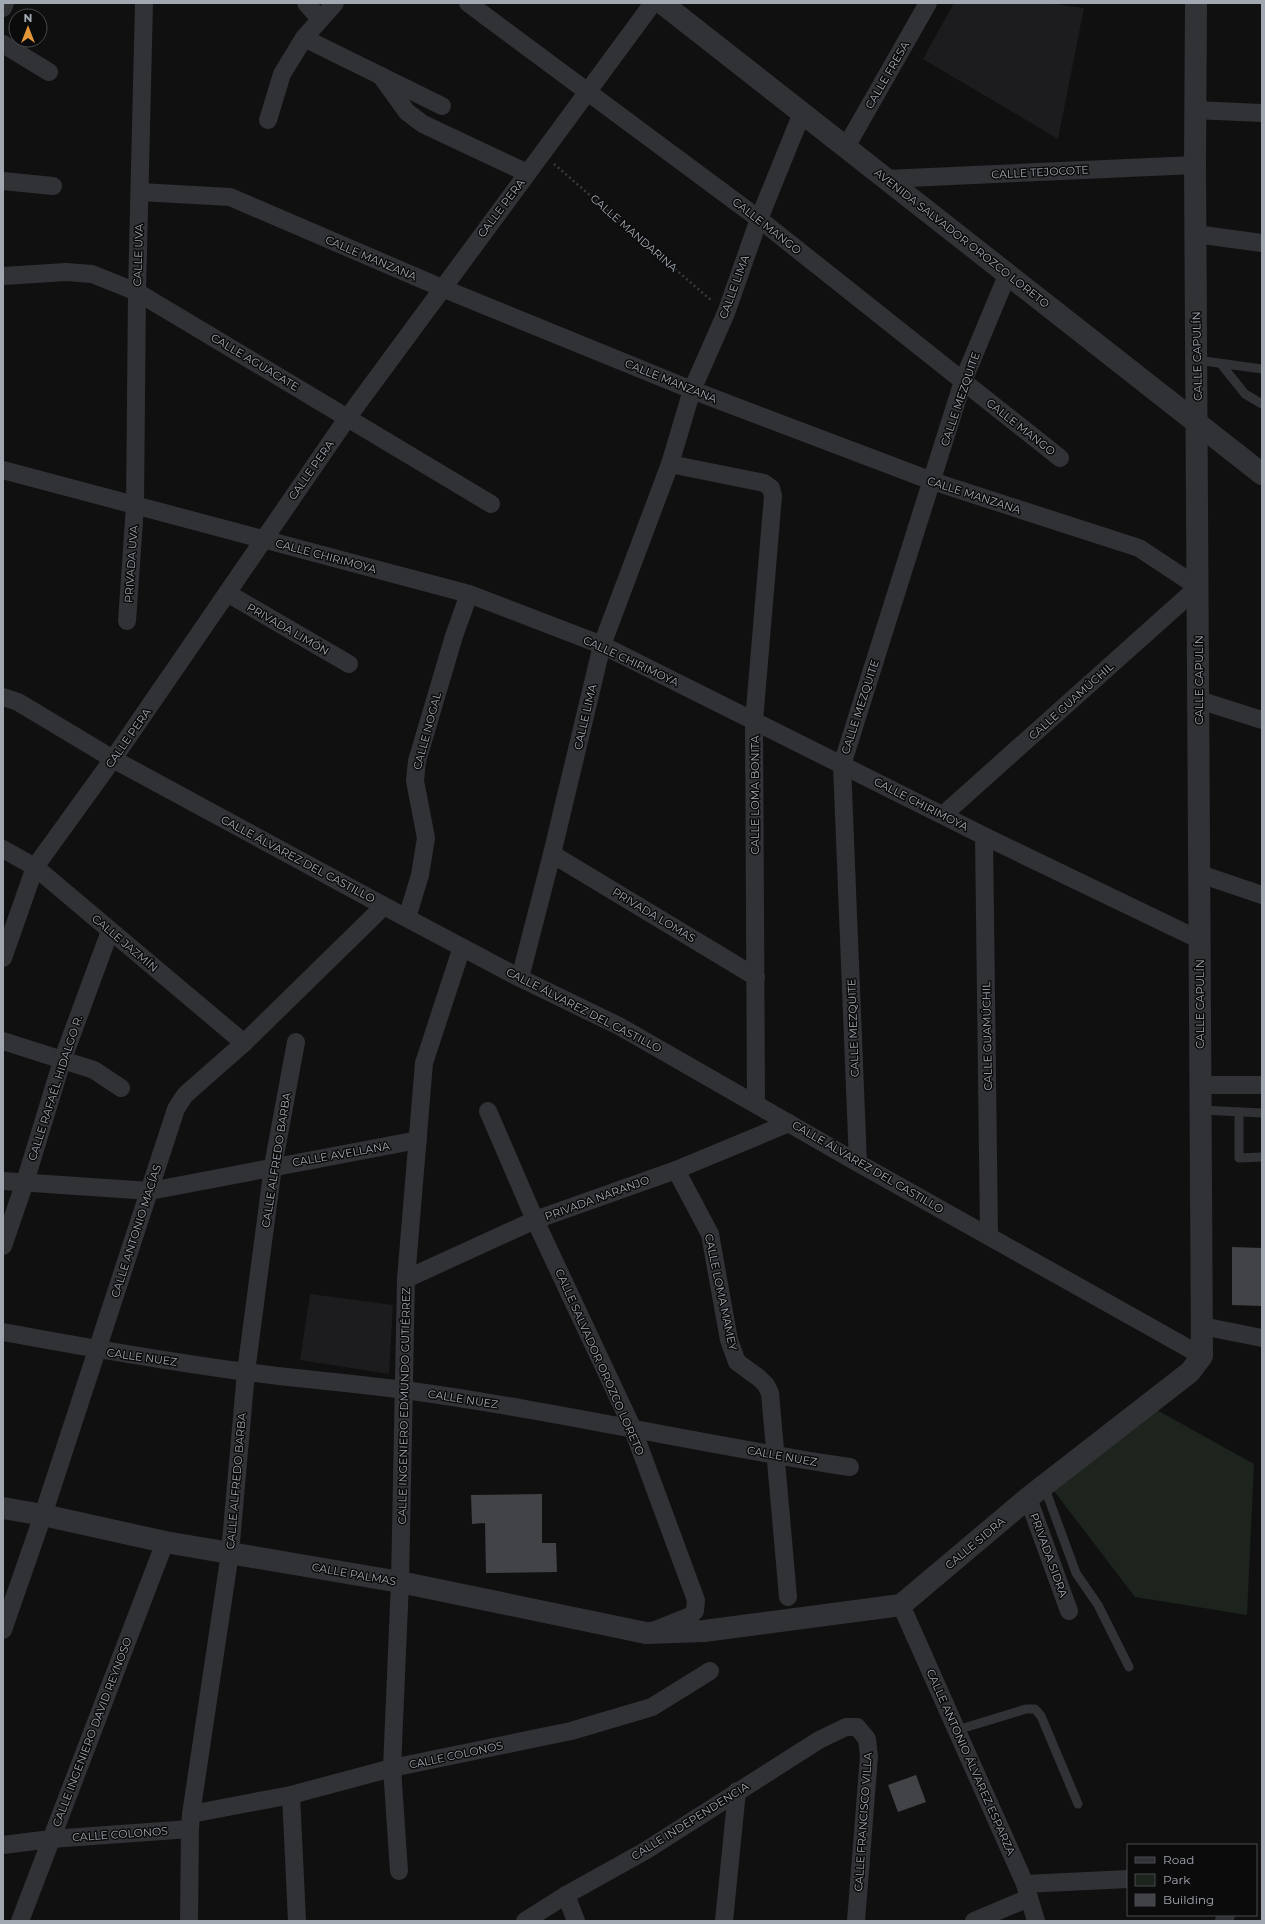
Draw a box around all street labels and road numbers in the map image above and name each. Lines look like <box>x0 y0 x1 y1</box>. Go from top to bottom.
street label: CALLE FRESA <box>862 39 912 111</box>
street label: CALLE TEJOCOTE <box>991 162 1089 182</box>
street label: AVENIDA SALVADOR OROZCO LORETO <box>872 165 1052 311</box>
street label: CALLE PERA <box>474 176 528 240</box>
street label: CALLE MANDARINA <box>588 191 681 275</box>
street label: CALLE MANGO <box>730 195 804 257</box>
street label: CALLE UVA <box>130 223 146 287</box>
street label: CALLE MANZANA <box>323 232 419 284</box>
street label: CALLE LIMA <box>716 253 752 321</box>
street label: CALLE CAPULÍN <box>1189 311 1205 401</box>
street label: CALLE AGUACATE <box>209 330 301 394</box>
street label: CALLE MEZQUITE <box>937 350 983 448</box>
street label: CALLE MANZANA <box>623 356 719 406</box>
street label: CALLE MANGO <box>984 396 1058 458</box>
street label: CALLE PERA <box>285 437 337 503</box>
street label: CALLE MANZANA <box>925 473 1023 517</box>
street label: PRIVADA UVA <box>121 525 141 603</box>
street label: CALLE CHIRIMOYA <box>274 536 378 576</box>
street label: PRIVADA LIMÓN <box>245 600 331 658</box>
street label: CALLE CHIRIMOYA <box>581 633 681 689</box>
street label: CALLE CAPULÍN <box>1192 635 1206 725</box>
street label: CALLE MEZQUITE <box>838 658 882 756</box>
street label: CALLE GUAMÚCHIL <box>1026 659 1117 743</box>
street label: CALLE LIMA <box>571 683 599 751</box>
street label: CALLE NOGAL <box>410 690 444 771</box>
street label: CALLE PERA <box>102 705 154 771</box>
street label: CALLE LOMA BONITA <box>748 735 762 855</box>
street label: CALLE CHIRIMOYA <box>872 774 971 834</box>
street label: CALLE ÁLVAREZ DEL CASTILLO <box>219 812 377 906</box>
street label: PRIVADA LOMAS <box>610 885 698 945</box>
street label: CALLE JAZMÍN <box>89 911 161 975</box>
street label: CALLE CAPULÍN <box>1193 959 1207 1049</box>
street label: CALLE ÁLVAREZ DEL CASTILLO <box>504 965 664 1055</box>
street label: CALLE MEZQUITE <box>844 979 862 1077</box>
street label: CALLE GUAMÚCHIL <box>979 981 995 1091</box>
street label: CALLE RAFAÉL HIDALGO R. <box>25 1014 85 1162</box>
street label: CALLE ALFREDO BARBA <box>258 1091 294 1229</box>
street label: CALLE ÁLVAREZ DEL CASTILLO <box>790 1118 946 1216</box>
street label: CALLE AVELLANA <box>291 1139 391 1169</box>
street label: CALLE ANTONIO MACÍAS <box>108 1162 164 1299</box>
street label: PRIVADA NARANJO <box>543 1173 651 1223</box>
street label: CALLE LOMA MAMEY <box>702 1233 740 1351</box>
street label: CALLE SALVADOR OROZCO LORETO <box>552 1267 648 1457</box>
street label: CALLE INGENIERO EDMUNDO GUTIÉRREZ <box>395 1287 413 1525</box>
street label: CALLE NUEZ <box>106 1345 178 1369</box>
street label: CALLE NUEZ <box>427 1387 499 1411</box>
street label: CALLE ALFREDO BARBA <box>223 1412 249 1550</box>
street label: CALLE NUEZ <box>746 1443 818 1469</box>
street label: PRIVADA SIDRA <box>1027 1511 1071 1599</box>
street label: CALLE SIDRA <box>942 1514 1008 1572</box>
street label: CALLE PALMAS <box>311 1560 398 1588</box>
street label: CALLE INGENIERO DAVID REYNOSO <box>49 1635 135 1829</box>
street label: CALLE ANTONIO ÁLVAREZ ESPARZA <box>924 1667 1019 1857</box>
street label: CALLE COLONOS <box>408 1738 505 1772</box>
street label: CALLE FRANCISCO VILLA <box>851 1752 875 1892</box>
street label: CALLE INDEPENDENCIA <box>629 1779 751 1863</box>
street label: CALLE COLONOS <box>72 1824 169 1844</box>

